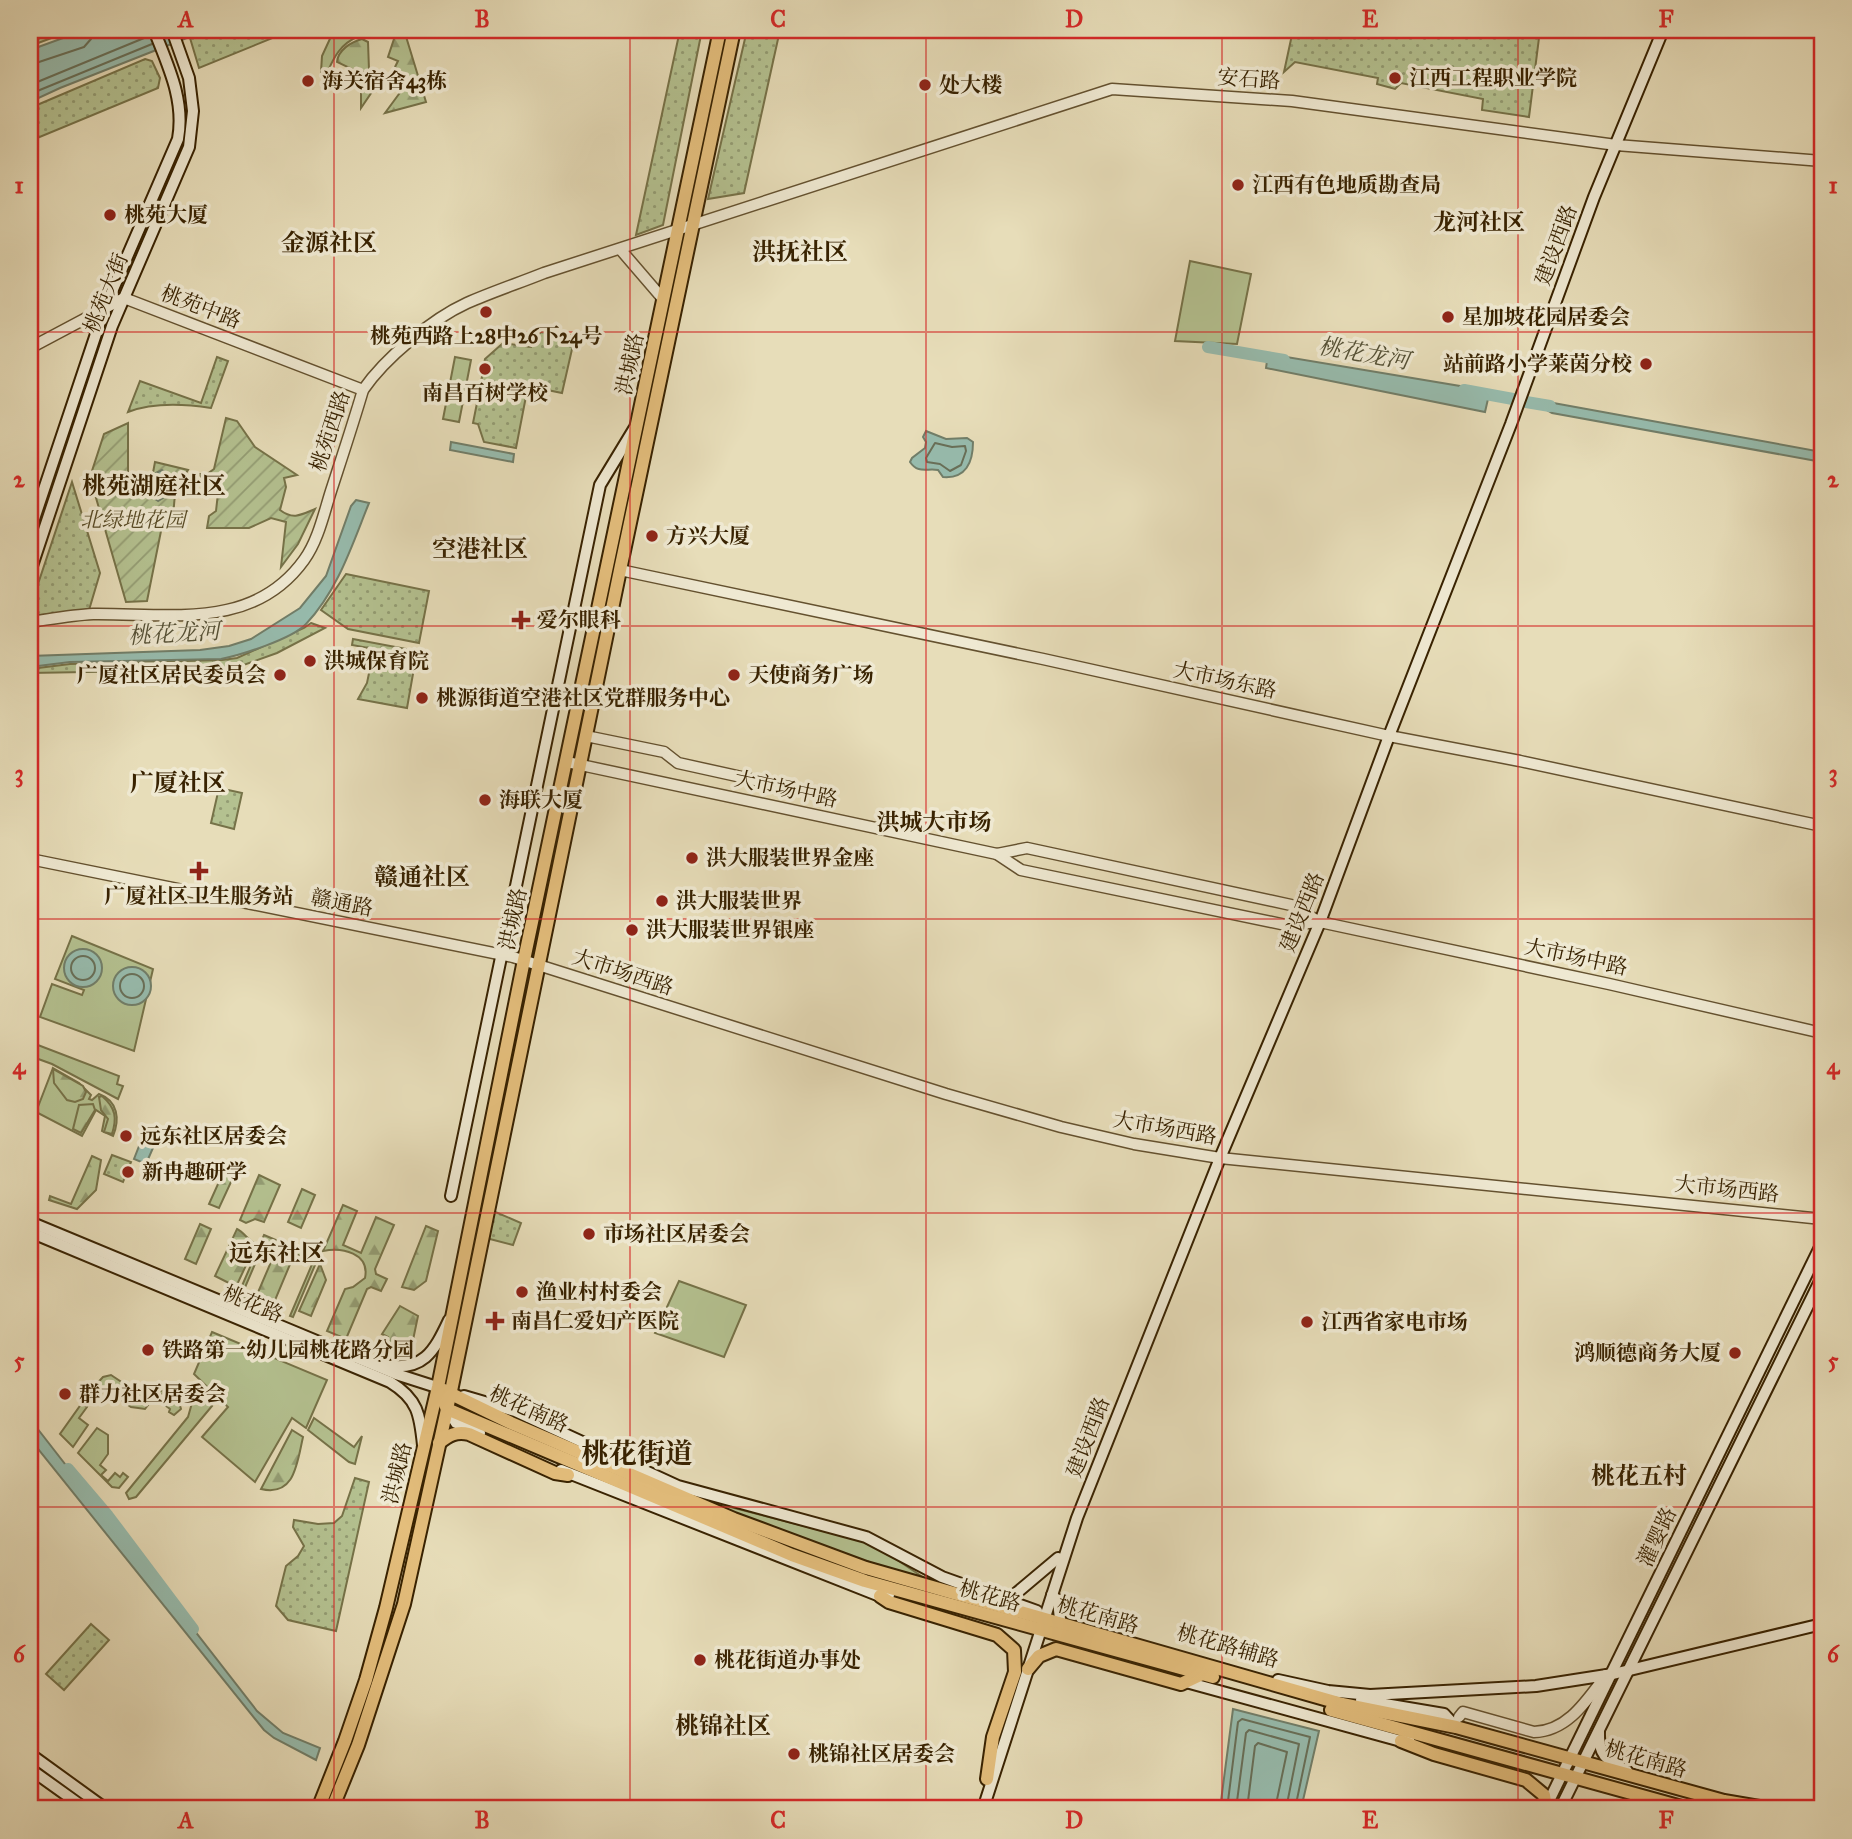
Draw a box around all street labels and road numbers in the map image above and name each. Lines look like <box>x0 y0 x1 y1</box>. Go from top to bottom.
street label: 安石路 <box>1217 64 1281 94</box>
street label: 建设西路 <box>1529 201 1583 289</box>
street label: 桃苑大街 <box>78 249 134 337</box>
street label: 桃苑中路 <box>157 280 245 334</box>
street label: 洪城路 <box>611 330 649 398</box>
street label: 桃苑西路 <box>305 387 355 475</box>
street label: 大市场东路 <box>1171 656 1279 704</box>
street label: 大市场中路 <box>732 765 840 813</box>
street label: 建设西路 <box>1274 868 1330 956</box>
street label: 赣通路 <box>309 884 375 922</box>
street label: 洪城路 <box>494 885 532 953</box>
street label: 大市场中路 <box>1522 933 1630 981</box>
street label: 大市场西路 <box>569 943 677 1001</box>
street label: 大市场西路 <box>1111 1106 1219 1150</box>
street label: 大市场西路 <box>1673 1171 1781 1207</box>
street label: 桃花路 <box>219 1280 287 1328</box>
street label: 桃花南路 <box>485 1380 573 1438</box>
street label: 建设西路 <box>1061 1393 1115 1481</box>
street label: 洪城路 <box>377 1439 417 1507</box>
street label: 灌婴路 <box>1632 1503 1682 1571</box>
street label: 桃花路 <box>956 1575 1024 1617</box>
street label: 桃花南路 <box>1054 1591 1142 1639</box>
street label: 桃花路辅路 <box>1174 1619 1282 1673</box>
street label: 桃花南路 <box>1602 1735 1690 1783</box>

